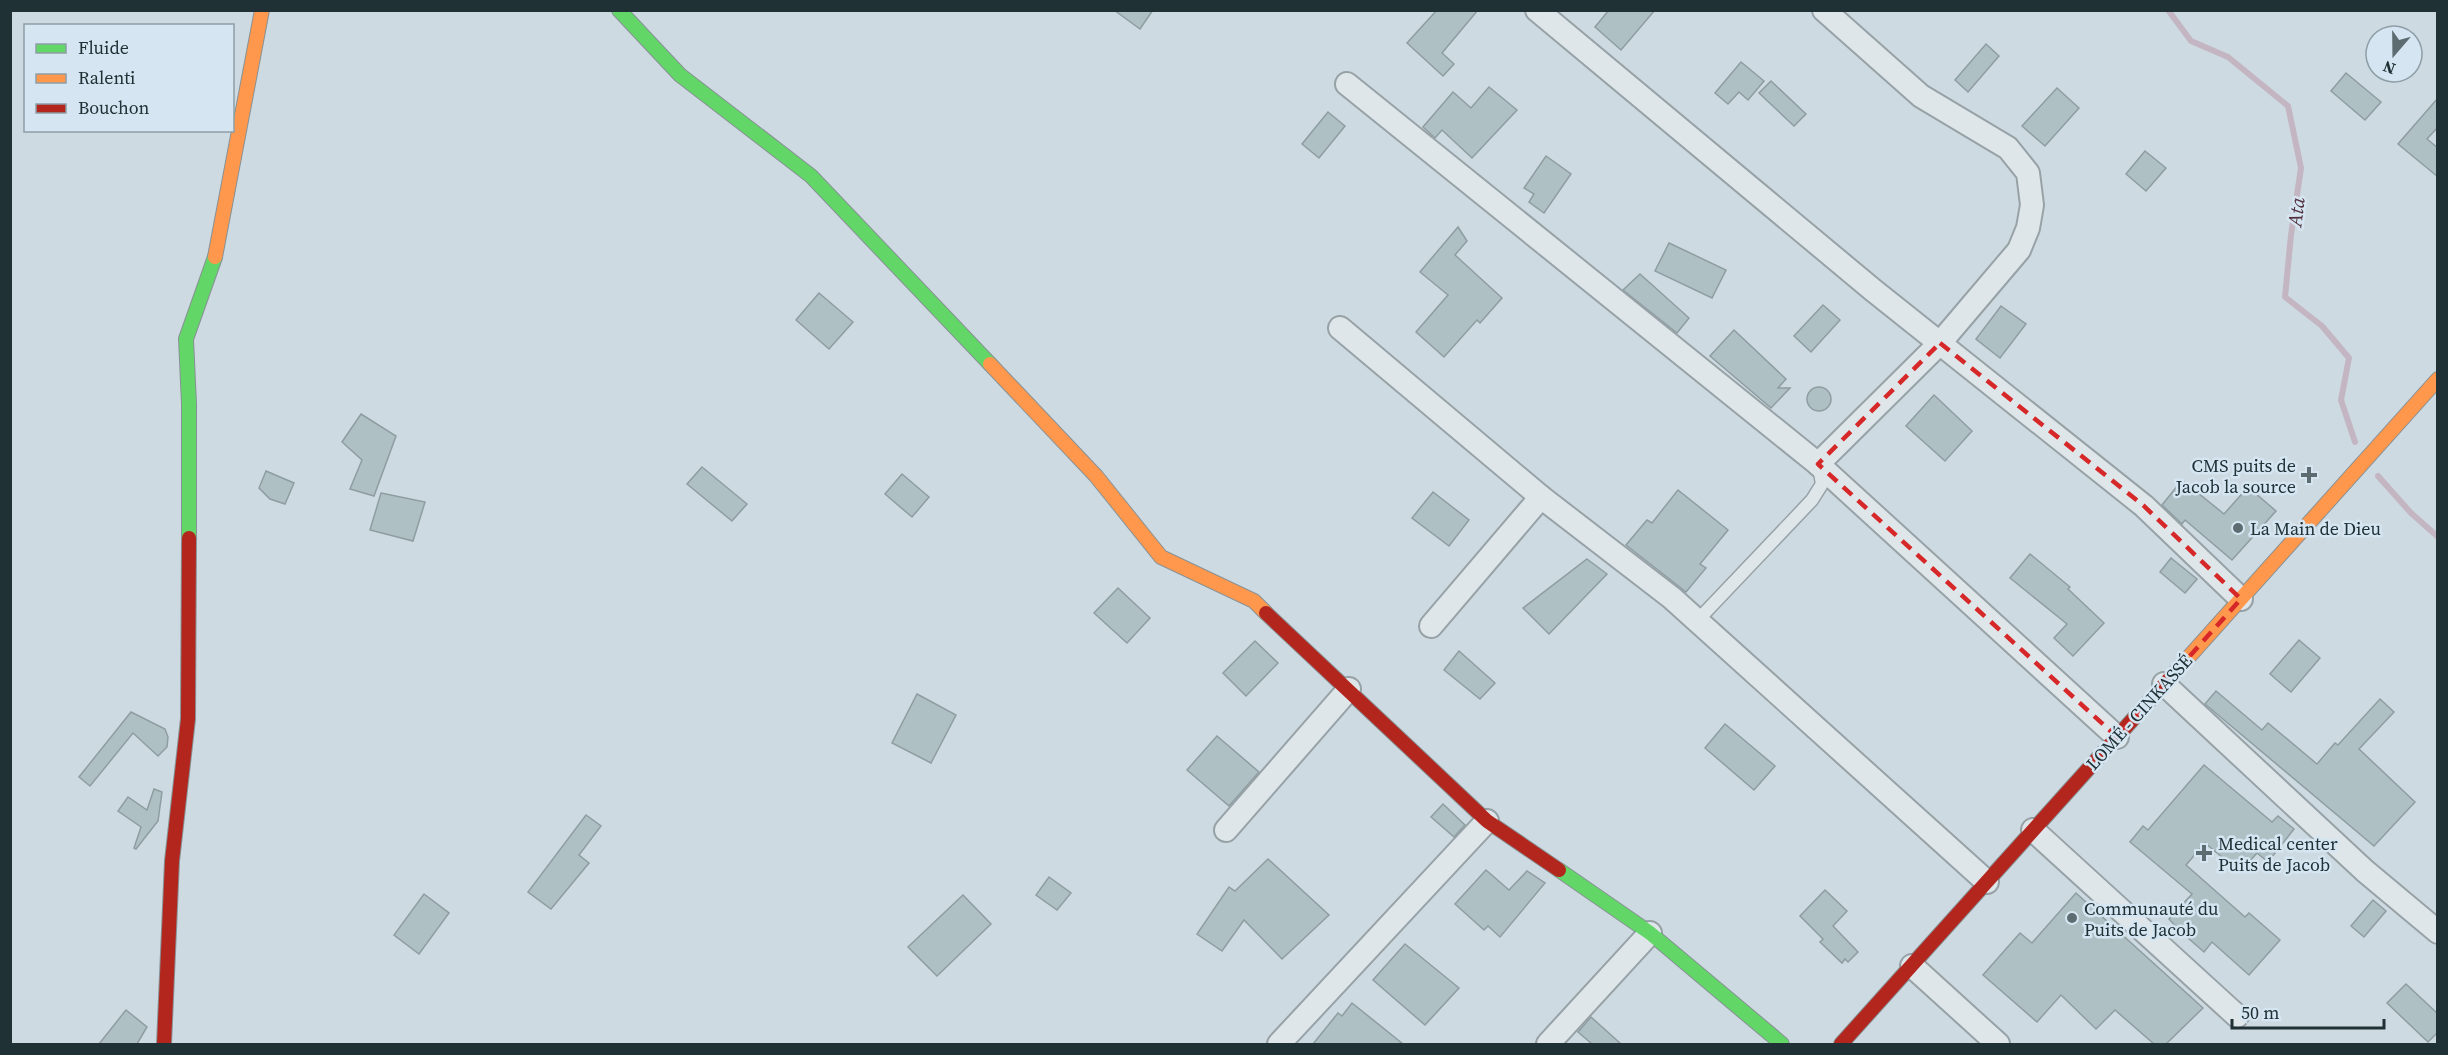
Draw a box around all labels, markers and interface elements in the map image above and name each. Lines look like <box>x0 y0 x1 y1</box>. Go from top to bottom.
legend <box>24 24 234 132</box>
north arrow <box>2364 24 2424 84</box>
text: Fluide <box>78 35 129 60</box>
text: N <box>2379 56 2398 80</box>
text: Ralenti <box>78 65 135 90</box>
text: Bouchon <box>78 95 150 120</box>
water label: Ata <box>2280 195 2312 229</box>
place label: CMS puits de Jacob la source <box>2175 453 2296 499</box>
marker: CMS puits de Jacob la source <box>2300 466 2318 484</box>
place label: La Main de Dieu <box>2250 516 2381 541</box>
marker: La Main de Dieu <box>2231 521 2245 535</box>
street label: LOMÉ - CINKASSÉ <box>2080 649 2198 775</box>
place label: Medical center Puits de Jacob <box>2218 831 2338 877</box>
marker: Medical center Puits de Jacob <box>2195 844 2213 862</box>
place label: Communauté du Puits de Jacob <box>2084 896 2218 942</box>
marker: Communauté du Puits de Jacob <box>2065 911 2079 925</box>
scale bar <box>2232 992 2384 1030</box>
text: 50 m <box>2241 1000 2279 1025</box>

